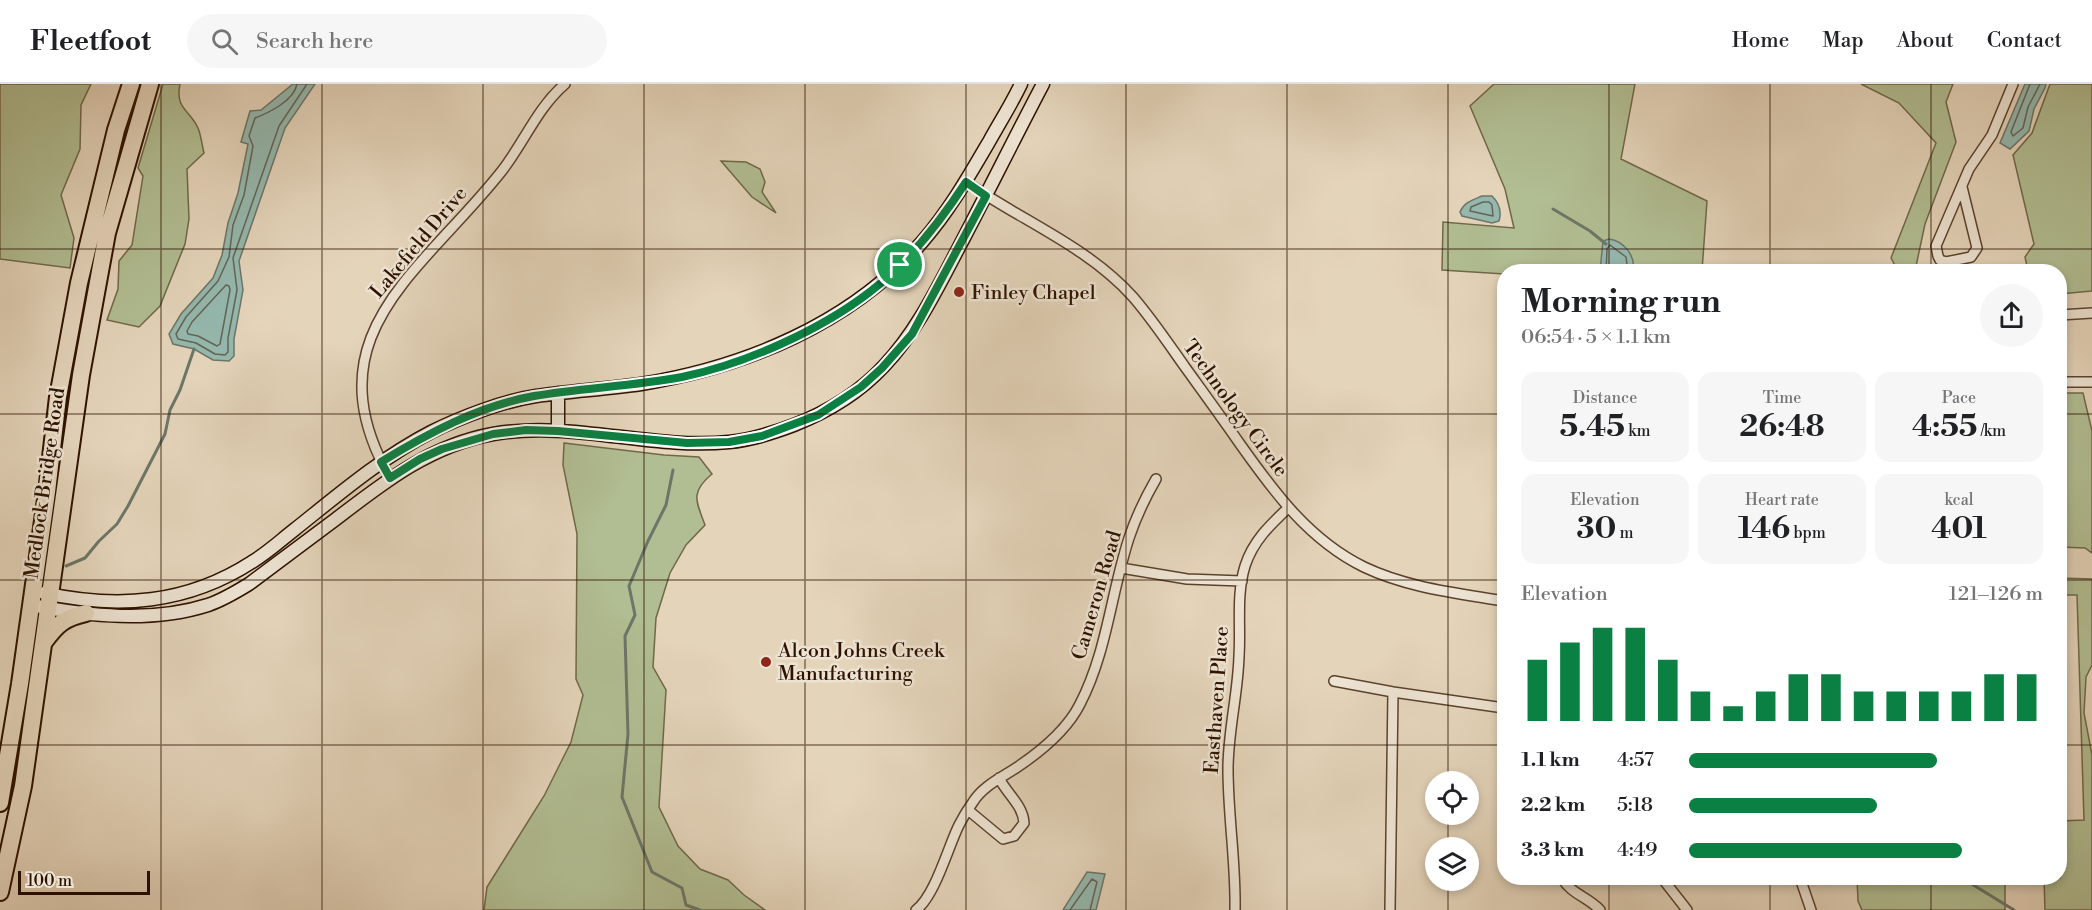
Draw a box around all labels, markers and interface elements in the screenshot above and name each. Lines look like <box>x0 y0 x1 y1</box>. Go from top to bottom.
search box <box>187 14 607 68</box>
text: Fleetfoot <box>30 24 151 59</box>
icon: search <box>208 25 241 58</box>
text: Search here <box>256 28 373 55</box>
text: Home <box>1732 28 1789 54</box>
text: Map <box>1822 28 1864 54</box>
text: About <box>1897 28 1954 54</box>
text: Contact <box>1987 28 2062 54</box>
street label: Lakefield Drive <box>365 182 473 304</box>
pin <box>874 239 925 290</box>
icon: arrive <box>883 248 916 281</box>
place label: Finley Chapel <box>971 281 1096 306</box>
text: Morning run <box>1521 282 1721 323</box>
button: share <box>1980 284 2043 347</box>
marker: Finley Chapel <box>952 285 966 299</box>
text: 06:54 · 5 × 1.1 km <box>1521 325 1671 350</box>
street label: Technology Circle <box>1177 335 1293 482</box>
street label: Medlock Bridge Road <box>20 385 71 580</box>
text: Distance <box>1573 388 1637 408</box>
text: Time <box>1763 388 1801 408</box>
text: Pace <box>1942 388 1976 408</box>
text: 5.45 <box>1559 408 1625 446</box>
text: 26:48 <box>1739 408 1825 446</box>
text: 4:55 <box>1912 408 1977 446</box>
text: km <box>1625 421 1651 441</box>
text: /km <box>1977 421 2006 441</box>
text: Elevation <box>1570 490 1640 510</box>
text: Heart rate <box>1745 490 1819 510</box>
text: kcal <box>1944 490 1974 510</box>
text: 30 <box>1576 510 1616 548</box>
text: 146 <box>1738 510 1790 548</box>
text: 401 <box>1931 510 1987 548</box>
text: m <box>1616 523 1634 543</box>
text: bpm <box>1790 523 1826 543</box>
street label: Cameron Road <box>1067 527 1128 663</box>
text: Elevation <box>1521 582 1608 607</box>
text: 121–126 m <box>1949 582 2043 607</box>
street label: Easthaven Place <box>1200 626 1235 775</box>
place label: Alcon Johns Creek Manufacturing <box>777 639 946 687</box>
marker: Alcon Johns Creek Manufacturing <box>759 655 773 669</box>
text: 1.1 km <box>1521 748 1580 773</box>
text: 4:57 <box>1617 748 1654 773</box>
map controls <box>1425 771 1479 891</box>
button: locate <box>1425 771 1479 825</box>
text: 2.2 km <box>1521 793 1585 818</box>
text: 5:18 <box>1617 793 1653 818</box>
button: layers <box>1425 837 1479 891</box>
text: 3.3 km <box>1521 838 1584 863</box>
text: 4:49 <box>1617 838 1657 863</box>
scale bar <box>18 868 150 896</box>
text: 100 m <box>27 871 72 891</box>

